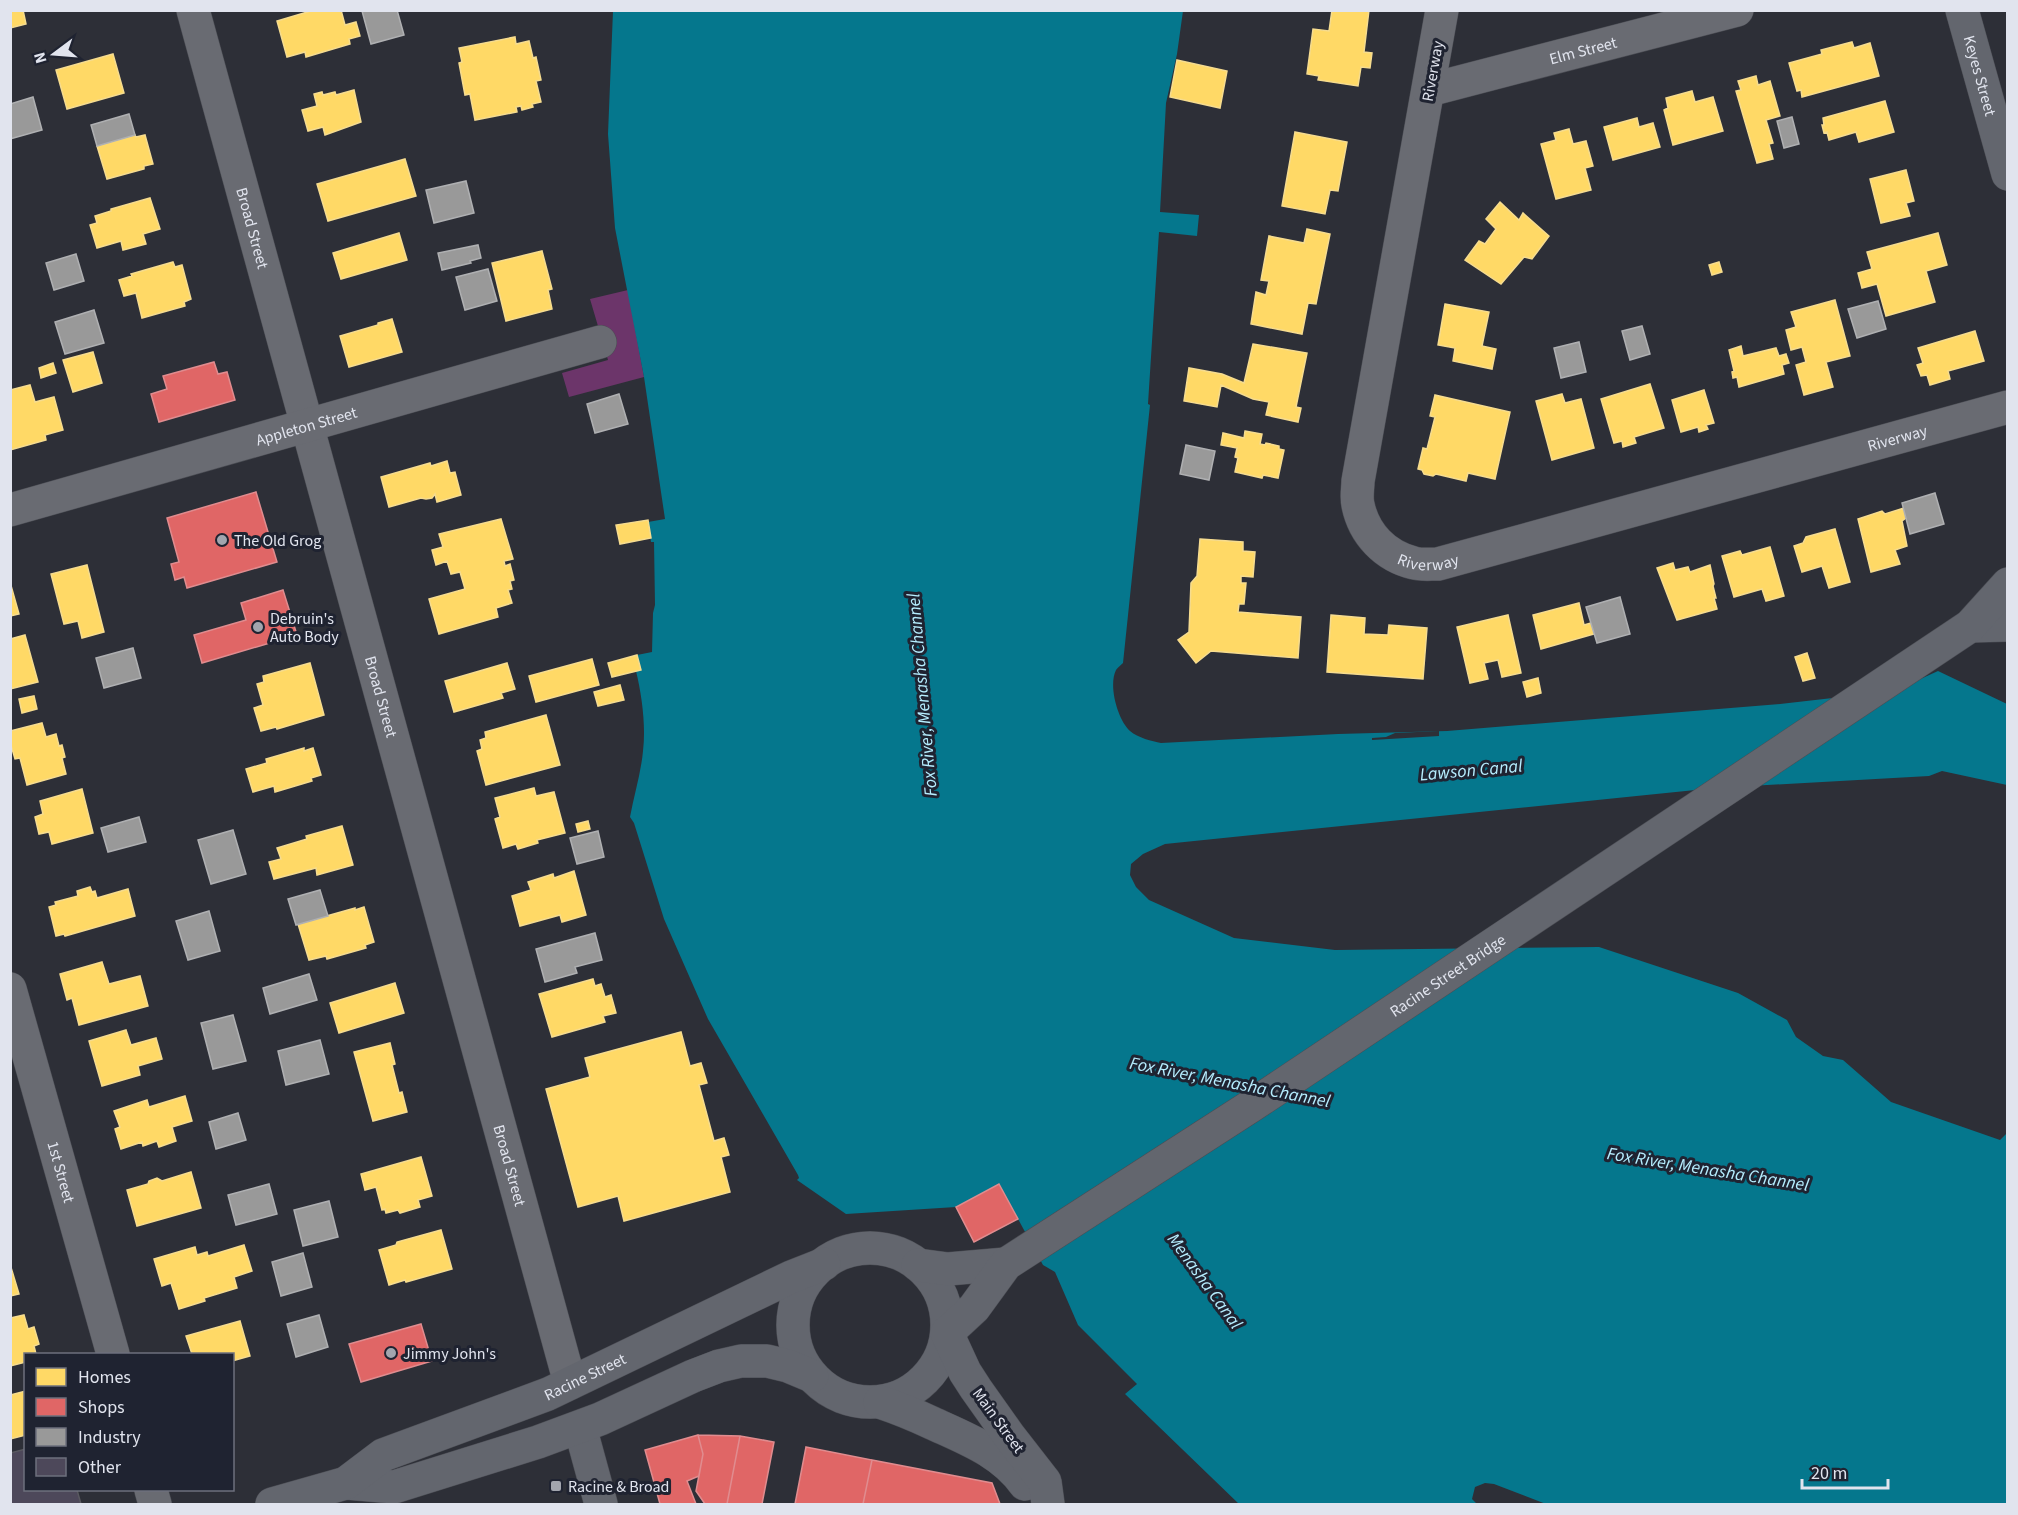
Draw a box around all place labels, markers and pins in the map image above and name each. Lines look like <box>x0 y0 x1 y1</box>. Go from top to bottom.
place label: The Old Grog <box>234 530 321 552</box>
marker: The Old Grog <box>215 533 229 547</box>
place label: Debruin's Auto Body <box>270 608 339 648</box>
marker: Debruin's Auto Body <box>251 620 265 634</box>
place label: Jimmy John's <box>403 1343 496 1365</box>
marker: Jimmy John's <box>384 1346 398 1360</box>
place label: Racine & Broad <box>568 1476 669 1498</box>
marker: Racine & Broad <box>549 1479 563 1493</box>

